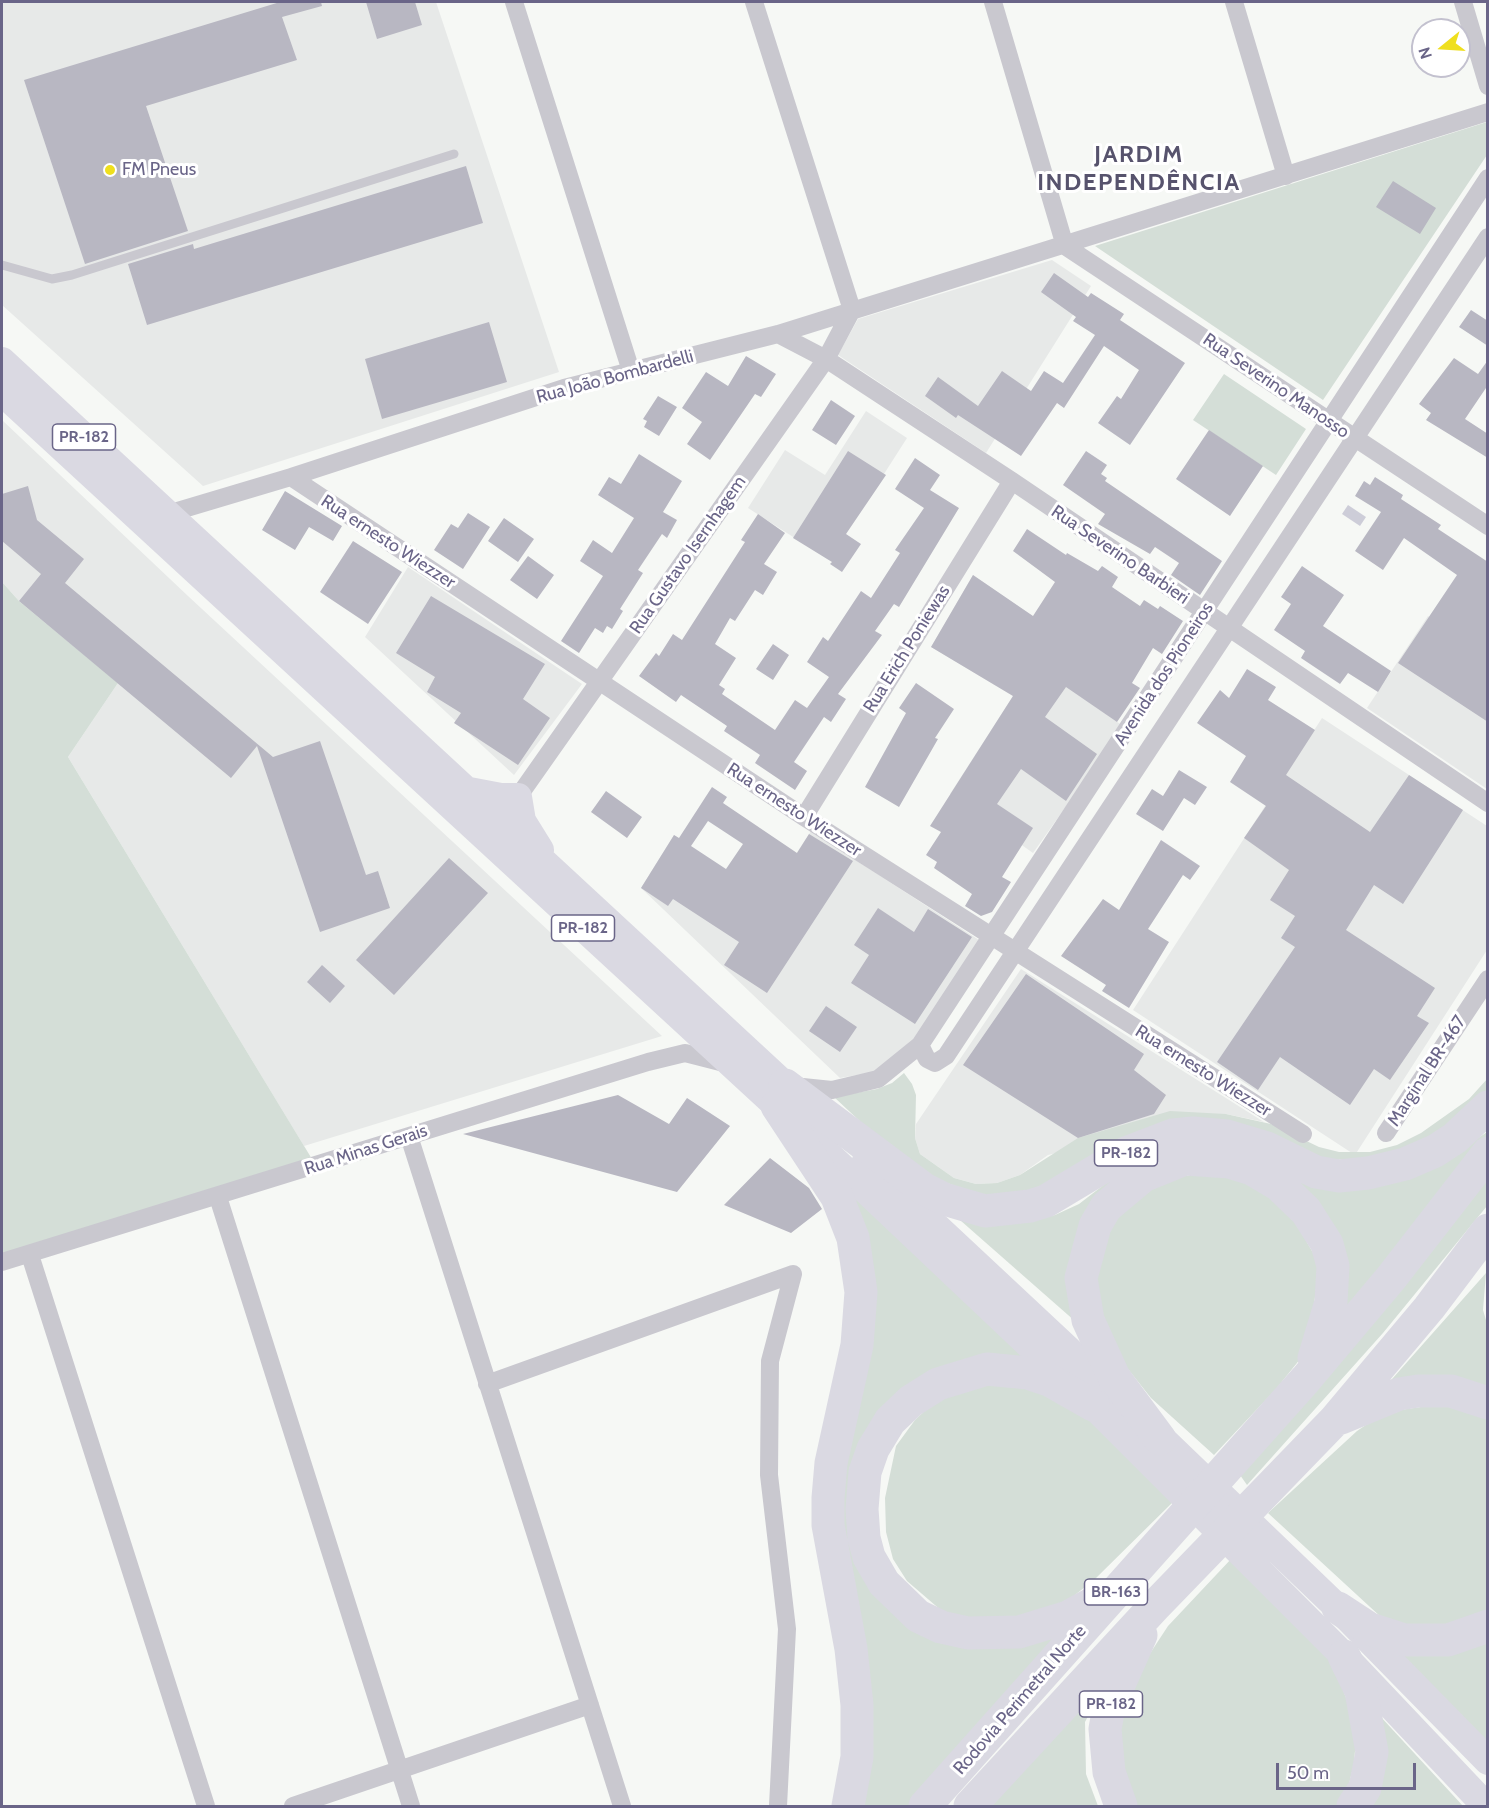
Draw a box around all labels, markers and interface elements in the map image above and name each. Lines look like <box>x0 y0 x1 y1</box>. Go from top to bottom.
north arrow <box>1411 18 1471 78</box>
text: N <box>1415 45 1436 61</box>
district label: JARDIM INDEPENDÊNCIA <box>1037 141 1241 197</box>
place label: FM Pneus <box>122 159 196 181</box>
marker: FM Pneus <box>103 163 117 177</box>
street label: Rua Severino Manosso <box>1199 329 1353 443</box>
street label: Rua João Bombardelli <box>534 346 696 408</box>
road number: PR-182 <box>52 424 116 450</box>
street label: Rua Gustavo Isernhagem <box>625 472 751 638</box>
street label: Rua ernesto Wiezzer <box>317 490 459 594</box>
street label: Rua Severino Barbieri <box>1047 501 1193 609</box>
street label: Rua Erich Poniewas <box>859 581 955 717</box>
street label: Avenida dos Pioneiros <box>1110 598 1218 750</box>
street label: Rua ernesto Wiezzer <box>723 758 865 862</box>
road number: PR-182 <box>552 915 614 941</box>
street label: Marginal BR-467 <box>1383 1012 1471 1130</box>
street label: Rua ernesto Wiezzer <box>1131 1021 1275 1121</box>
street label: Rua Minas Gerais <box>302 1120 430 1180</box>
road number: PR-182 <box>1094 1140 1158 1166</box>
road number: BR-163 <box>1084 1579 1148 1605</box>
street label: Rodovia Perimetral Norte <box>949 1621 1091 1779</box>
road number: PR-182 <box>1080 1691 1142 1717</box>
scale bar <box>1279 1751 1418 1789</box>
text: 50 m <box>1287 1762 1329 1784</box>

